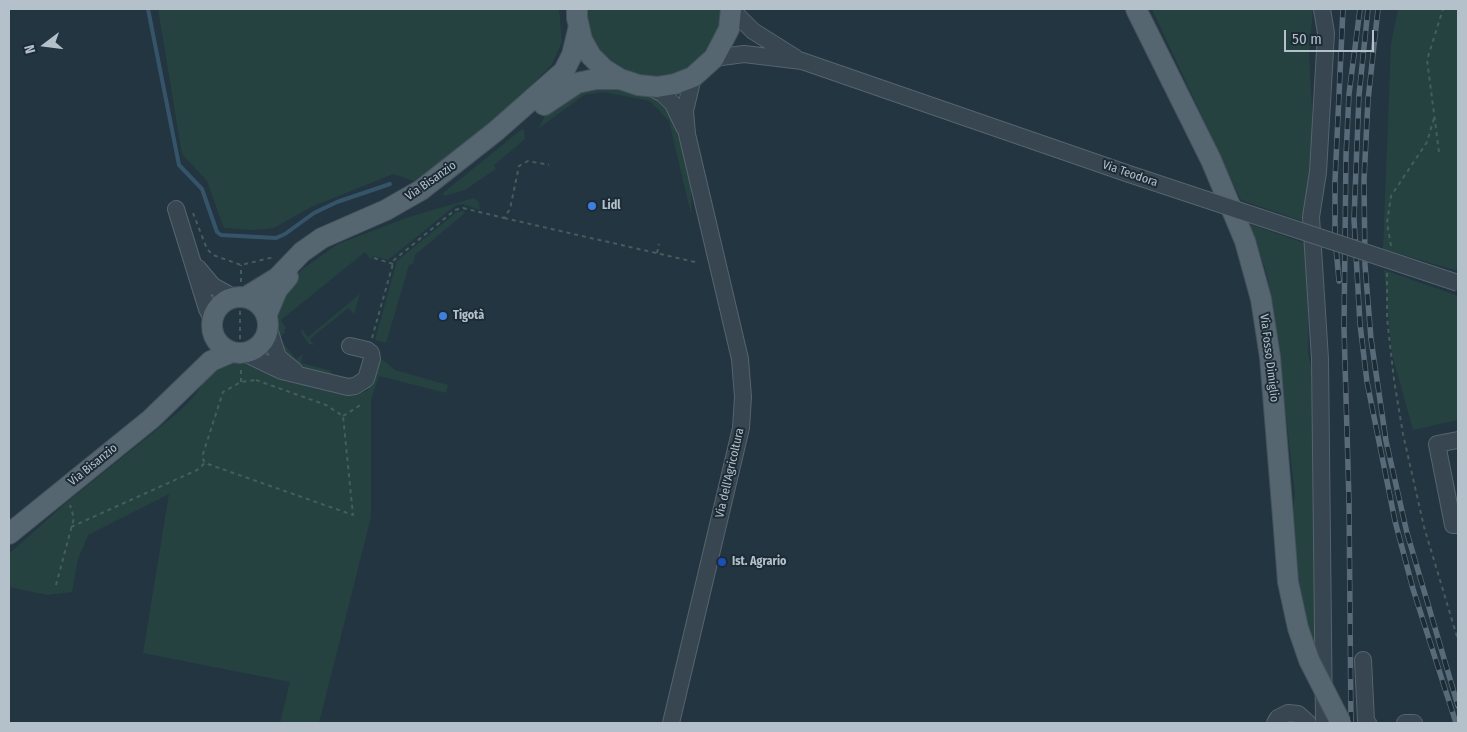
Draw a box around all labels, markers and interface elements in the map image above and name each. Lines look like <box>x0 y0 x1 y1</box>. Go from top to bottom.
north arrow <box>20 20 70 70</box>
scale bar <box>1287 20 1377 52</box>
text: 50 m <box>1292 30 1322 48</box>
text: N <box>21 43 39 55</box>
street label: Via Bisanzio <box>403 158 459 204</box>
street label: Via Teodora <box>1101 158 1159 190</box>
place label: Lidl <box>602 199 621 213</box>
marker: Lidl <box>586 200 598 212</box>
place label: Tigotà <box>453 309 484 323</box>
marker: Tigotà <box>437 310 449 322</box>
street label: Via Fosso Dimiglio <box>1256 313 1282 403</box>
street label: Via dell'Agricoltura <box>713 427 747 519</box>
street label: Via Bisanzio <box>66 441 120 489</box>
place label: Ist. Agrario <box>732 555 786 569</box>
marker: Ist. Agrario <box>716 556 728 568</box>

